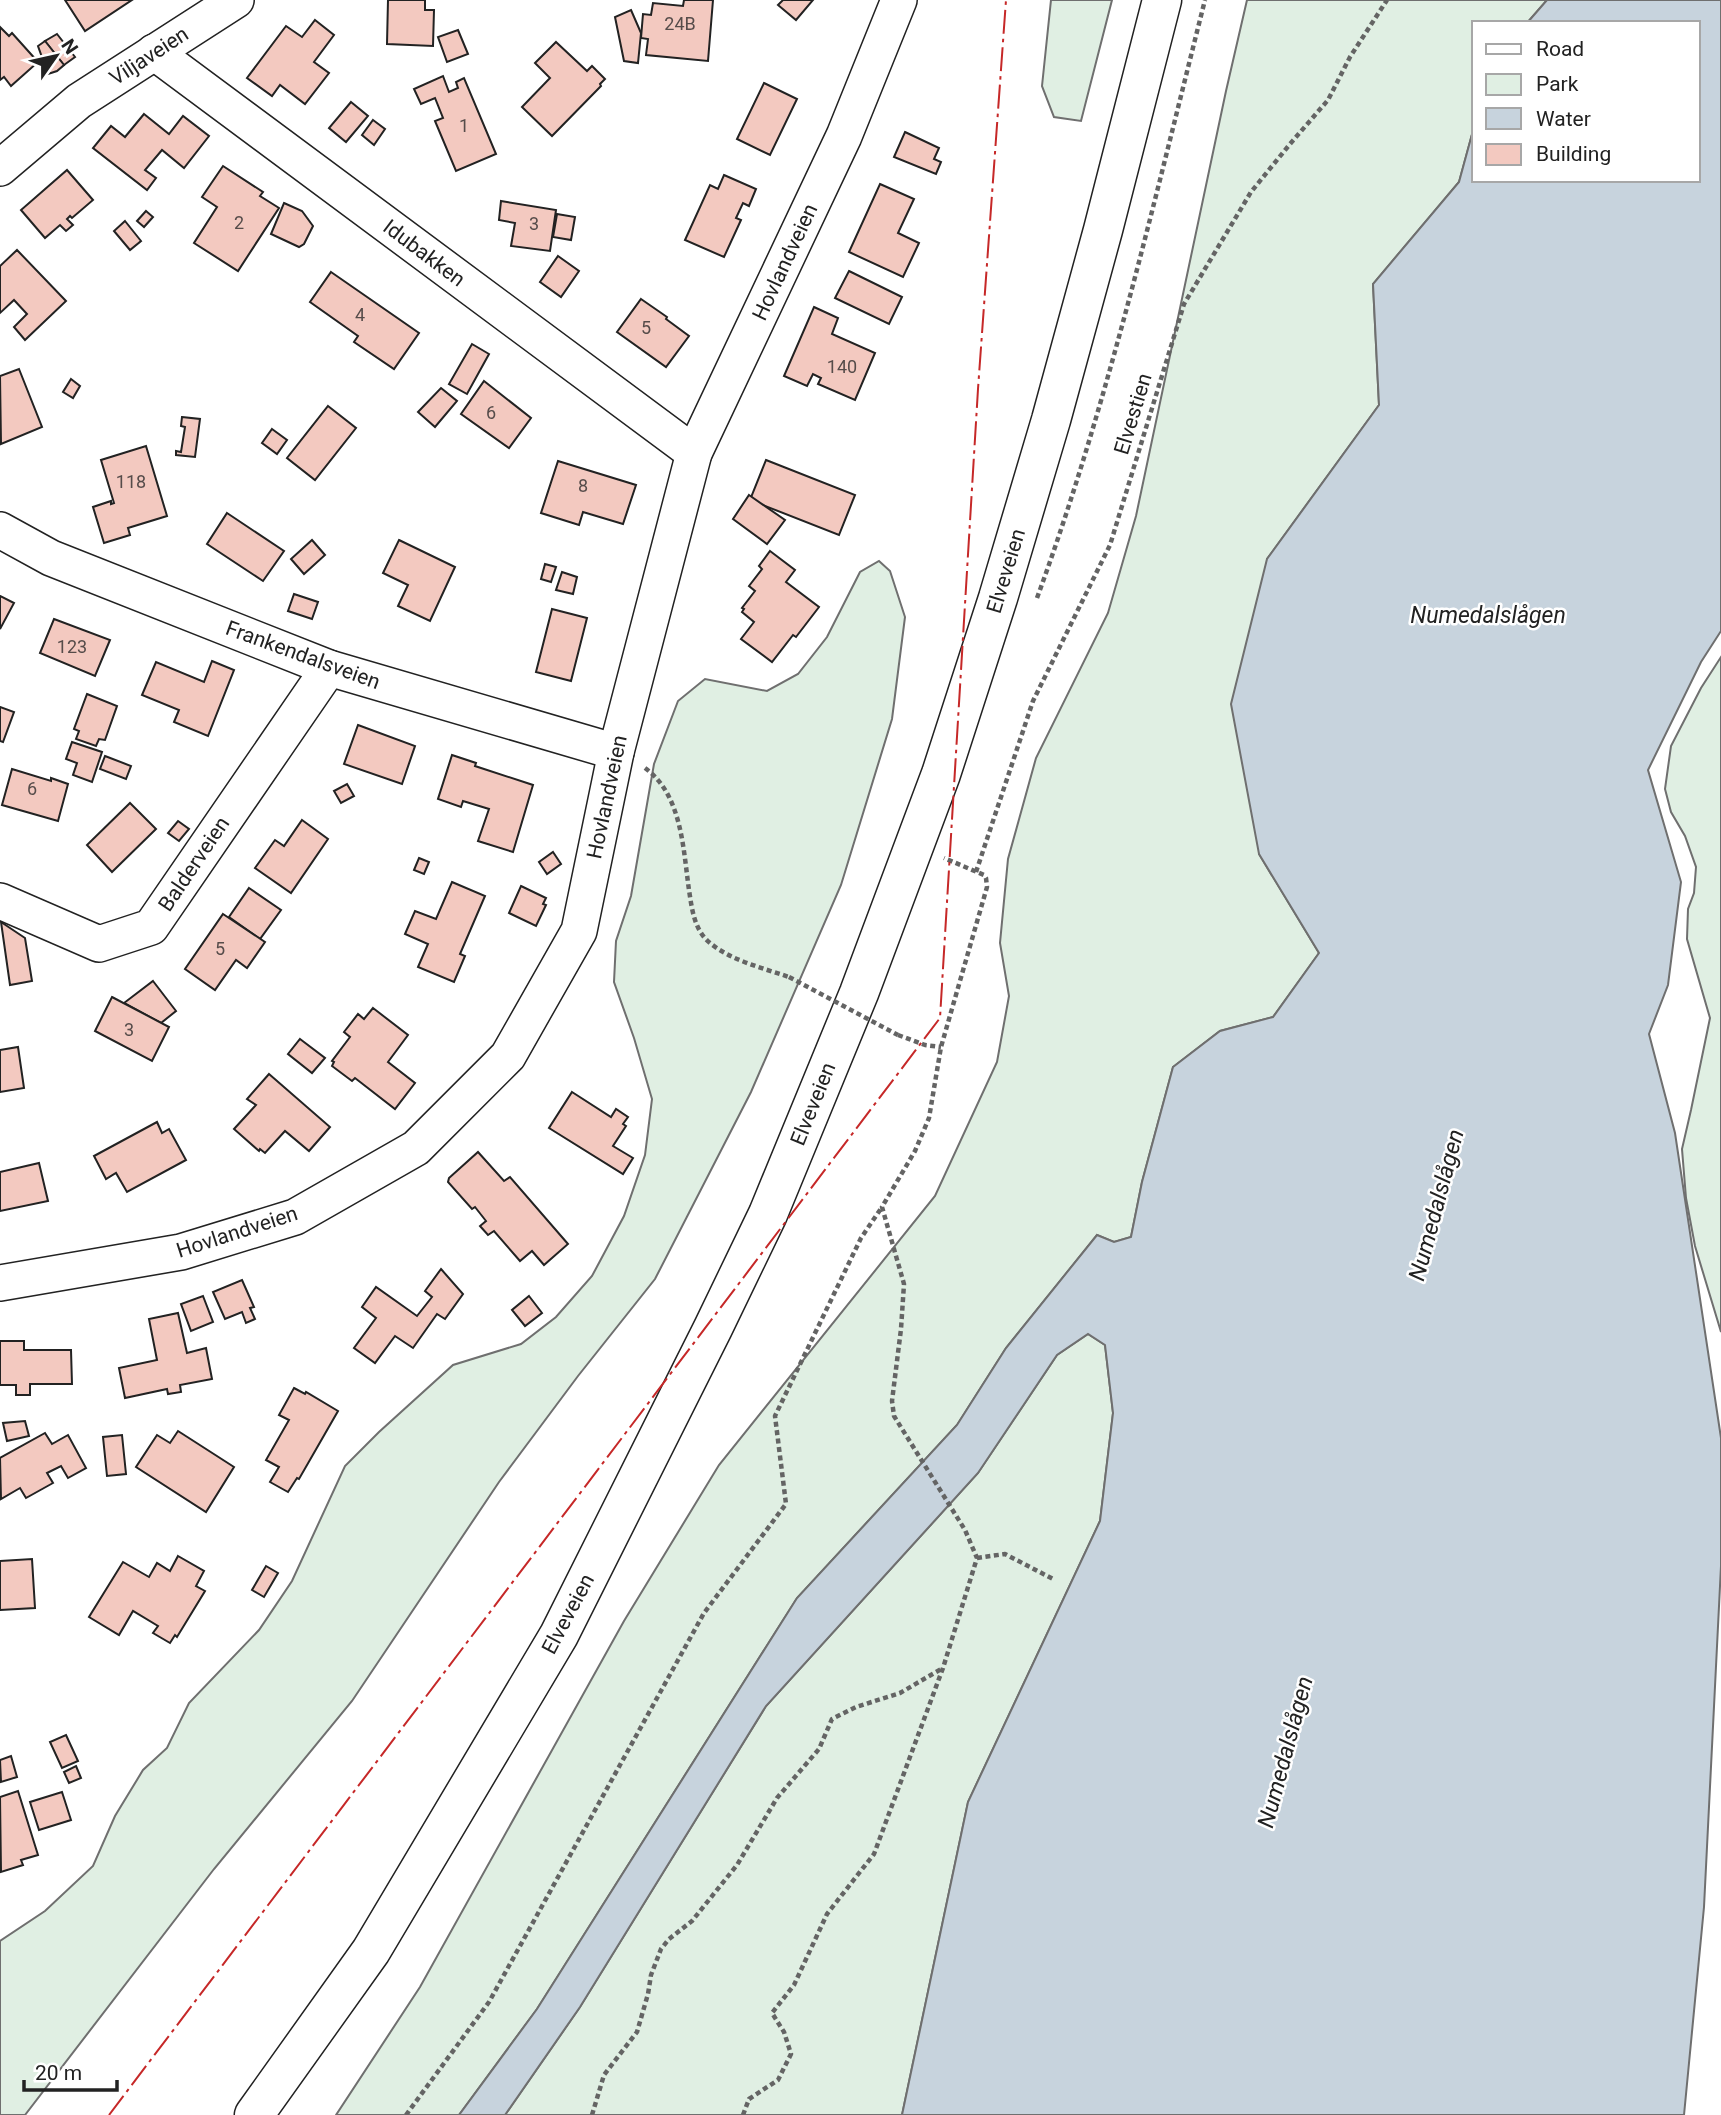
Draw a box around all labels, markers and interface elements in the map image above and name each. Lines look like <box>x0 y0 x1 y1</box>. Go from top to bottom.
house number: 24B <box>664 13 696 34</box>
north arrow <box>21 21 91 91</box>
legend <box>1472 21 1700 182</box>
street label: Viljaveien <box>105 22 193 90</box>
text: N <box>56 35 83 59</box>
text: Road <box>1536 37 1584 61</box>
text: Park <box>1536 72 1579 96</box>
text: Water <box>1536 107 1591 131</box>
house number: 1 <box>459 115 469 136</box>
text: Building <box>1536 142 1611 166</box>
street label: Hovlandveien <box>748 200 822 324</box>
house number: 2 <box>234 212 244 233</box>
house number: 3 <box>529 213 539 234</box>
street label: Idubakken <box>378 214 470 292</box>
house number: 4 <box>355 304 365 325</box>
house number: 5 <box>641 317 651 338</box>
house number: 140 <box>827 356 857 377</box>
street label: Elvestien <box>1109 370 1157 458</box>
house number: 6 <box>486 402 496 423</box>
house number: 118 <box>116 471 146 492</box>
house number: 8 <box>578 475 588 496</box>
street label: Elveveien <box>982 526 1030 616</box>
water label: Numedalslågen <box>1410 602 1566 629</box>
street label: Frankendalsveien <box>223 616 383 694</box>
house number: 123 <box>57 636 87 657</box>
street label: Hovlandveien <box>582 733 632 861</box>
house number: 6 <box>27 778 37 799</box>
street label: Balderveien <box>154 812 234 916</box>
house number: 5 <box>215 938 225 959</box>
house number: 3 <box>124 1019 134 1040</box>
street label: Elveveien <box>786 1059 840 1149</box>
water label: Numedalslågen <box>1403 1127 1470 1284</box>
street label: Hovlandveien <box>173 1201 301 1263</box>
street label: Elveveien <box>537 1570 599 1658</box>
water label: Numedalslågen <box>1252 1674 1319 1831</box>
scale bar <box>24 2048 117 2092</box>
text: 20 m <box>35 2061 82 2085</box>

